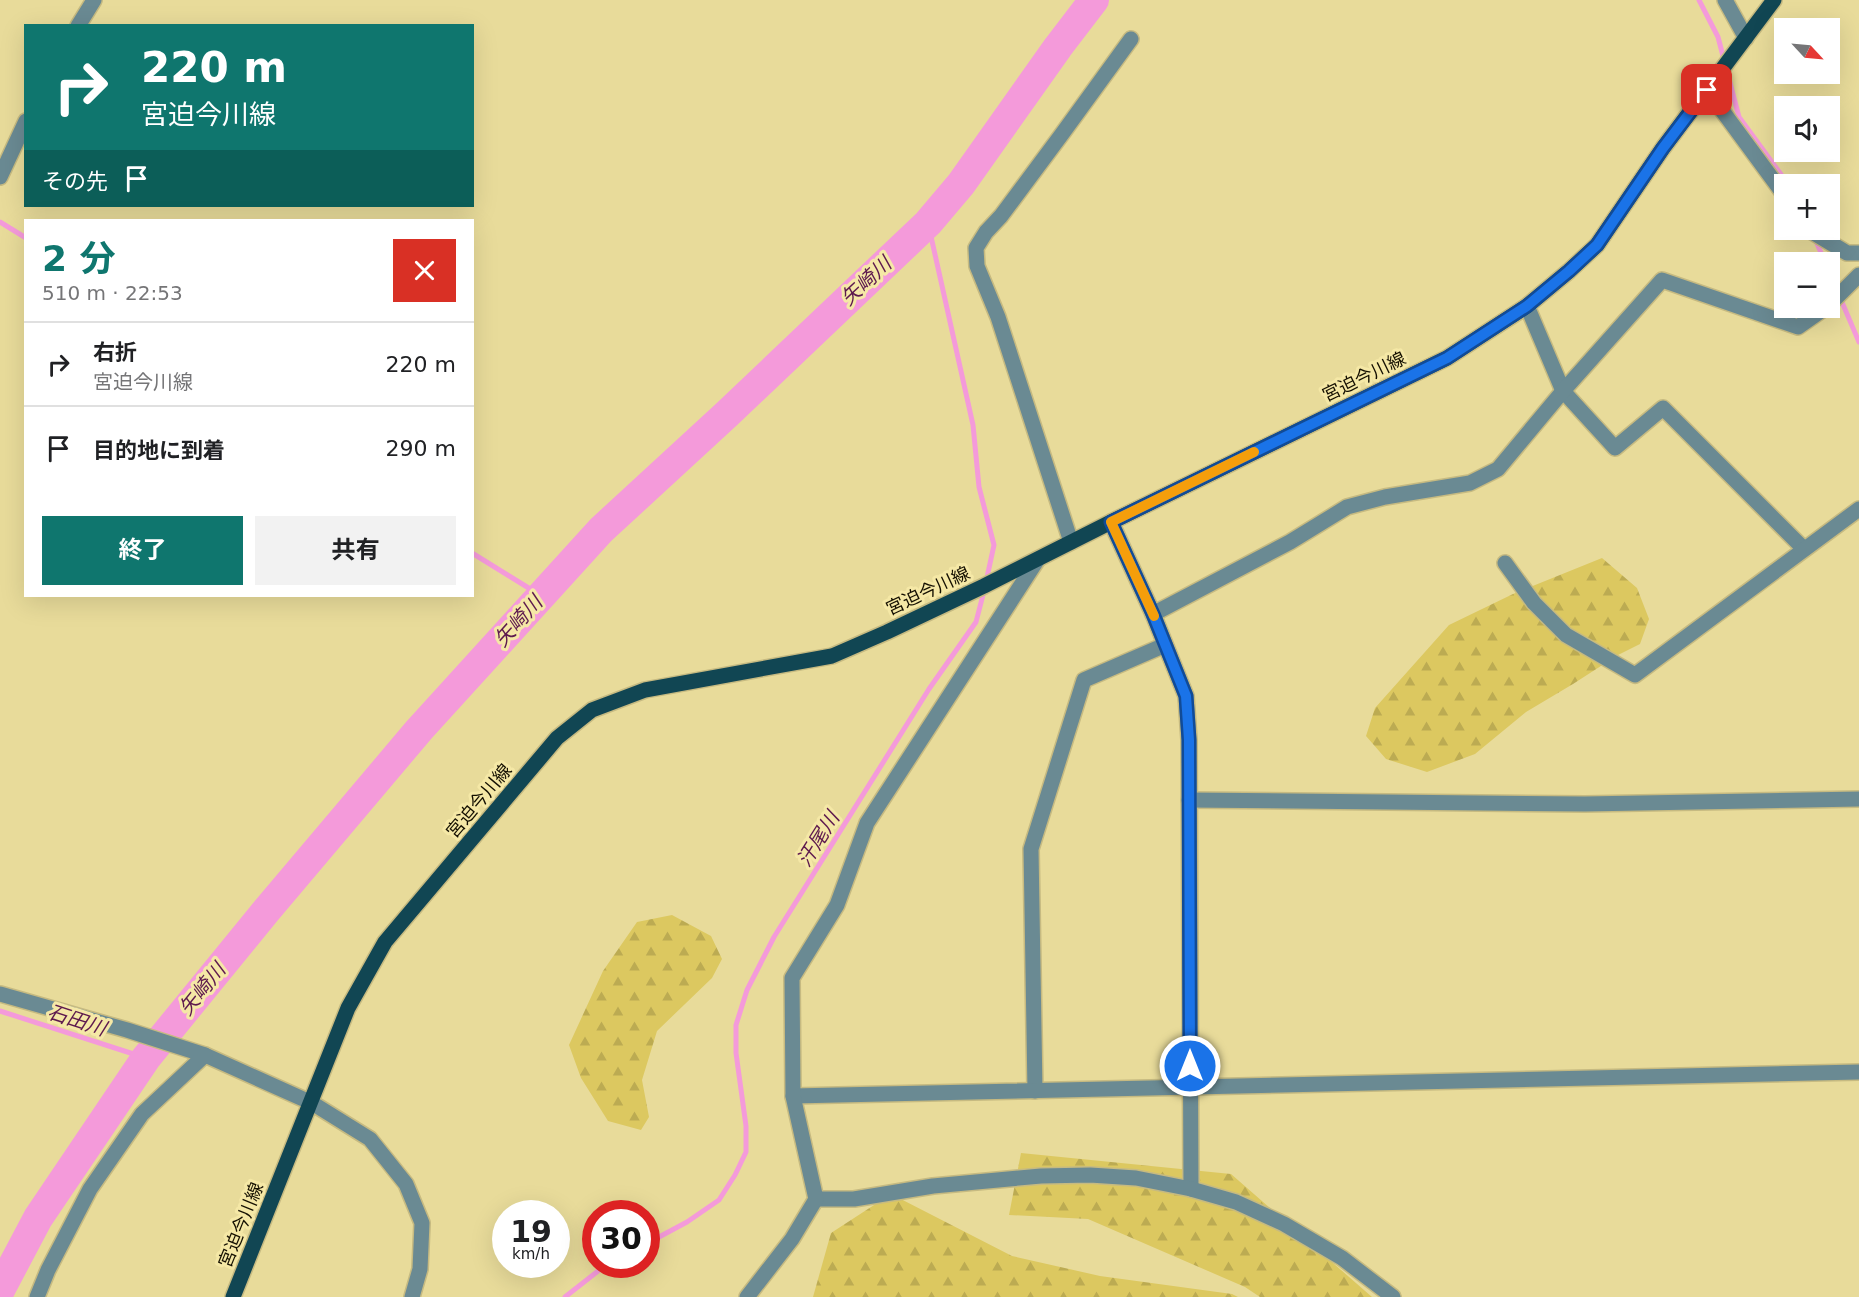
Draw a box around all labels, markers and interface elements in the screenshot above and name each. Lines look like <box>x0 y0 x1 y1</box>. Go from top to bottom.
north arrow <box>1774 18 1840 84</box>
map controls <box>1774 18 1840 318</box>
text: 220 m <box>141 43 287 92</box>
icon: right <box>42 48 120 126</box>
pin <box>1681 64 1732 115</box>
icon: arrive <box>1690 73 1723 106</box>
button: sound <box>1774 96 1840 162</box>
text: 宮迫今川線 <box>141 99 276 130</box>
icon: arrive <box>120 162 153 195</box>
text: その先 <box>42 169 108 194</box>
button: + <box>1774 174 1840 240</box>
text: 2 分 <box>42 238 116 279</box>
button: close <box>393 239 456 302</box>
water label: 矢崎川 <box>836 250 898 310</box>
button: − <box>1774 252 1840 318</box>
text: 510 m · 22:53 <box>42 281 183 305</box>
text: 右折 <box>93 340 137 365</box>
street label: 宮迫今川線 <box>1319 347 1409 406</box>
icon: right <box>42 348 75 381</box>
text: 220 m <box>386 352 456 377</box>
text: 宮迫今川線 <box>93 370 193 394</box>
icon: arrive <box>42 432 75 465</box>
text: 290 m <box>386 436 456 461</box>
text: 目的地に到着 <box>93 438 225 463</box>
button: 終了 <box>42 516 243 585</box>
button: 共有 <box>255 516 456 585</box>
street label: 宮迫今川線 <box>883 562 973 619</box>
water label: 矢崎川 <box>489 589 548 651</box>
street label: 宮迫今川線 <box>442 759 516 842</box>
water label: 汗尾川 <box>792 806 845 871</box>
water label: 矢崎川 <box>174 957 231 1020</box>
water label: 石田川 <box>45 999 111 1041</box>
position arrow <box>1158 1034 1222 1098</box>
street label: 宮迫今川線 <box>214 1179 267 1270</box>
speed limit sign: 30 <box>582 1200 660 1278</box>
text: 19 <box>510 1214 552 1249</box>
text: km/h <box>512 1245 550 1263</box>

